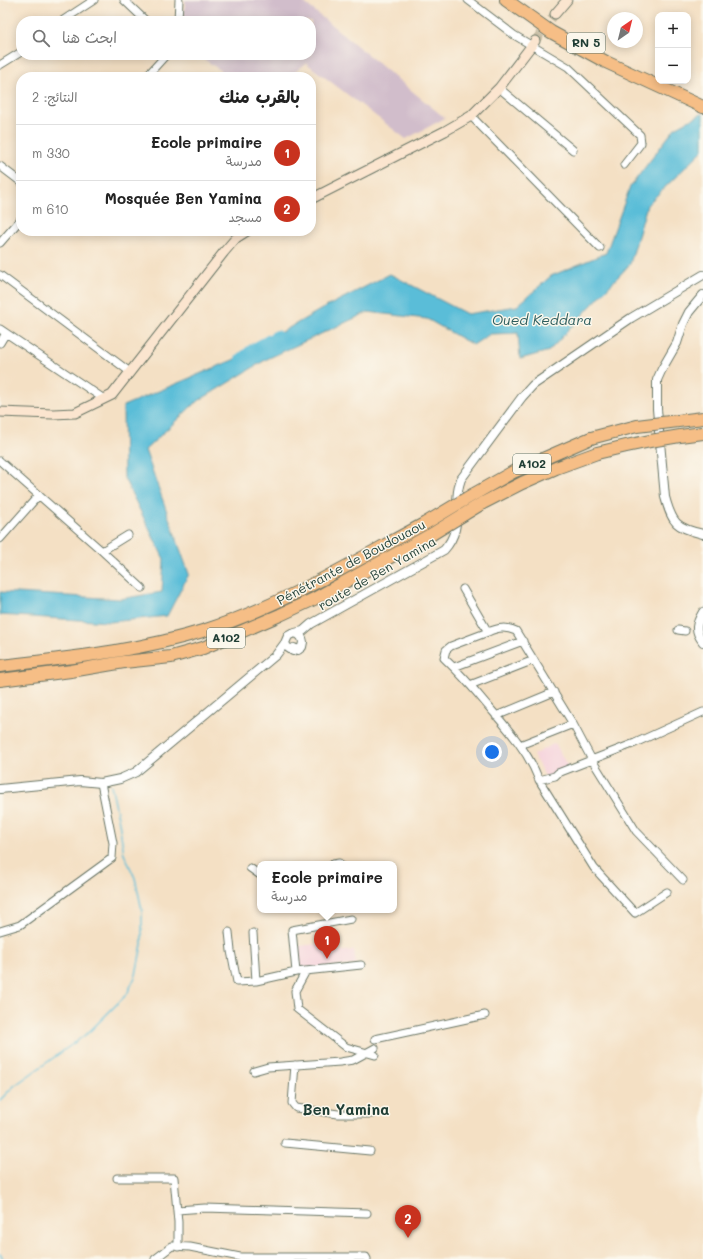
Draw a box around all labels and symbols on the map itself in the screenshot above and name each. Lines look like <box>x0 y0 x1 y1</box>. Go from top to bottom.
north arrow <box>607 12 643 48</box>
road number: RN 5 <box>567 33 605 53</box>
water label: Oued Keddara <box>492 310 592 329</box>
road number: A102 <box>513 454 551 474</box>
street label: Pénétrante de Boudouaou <box>273 515 428 608</box>
street label: route de Ben Yamina <box>315 532 439 613</box>
road number: A102 <box>207 628 245 648</box>
your location <box>482 742 502 762</box>
pin: 1 <box>314 926 340 959</box>
district label: Ben Yamina <box>303 1099 389 1119</box>
pin: 2 <box>395 1205 421 1238</box>

